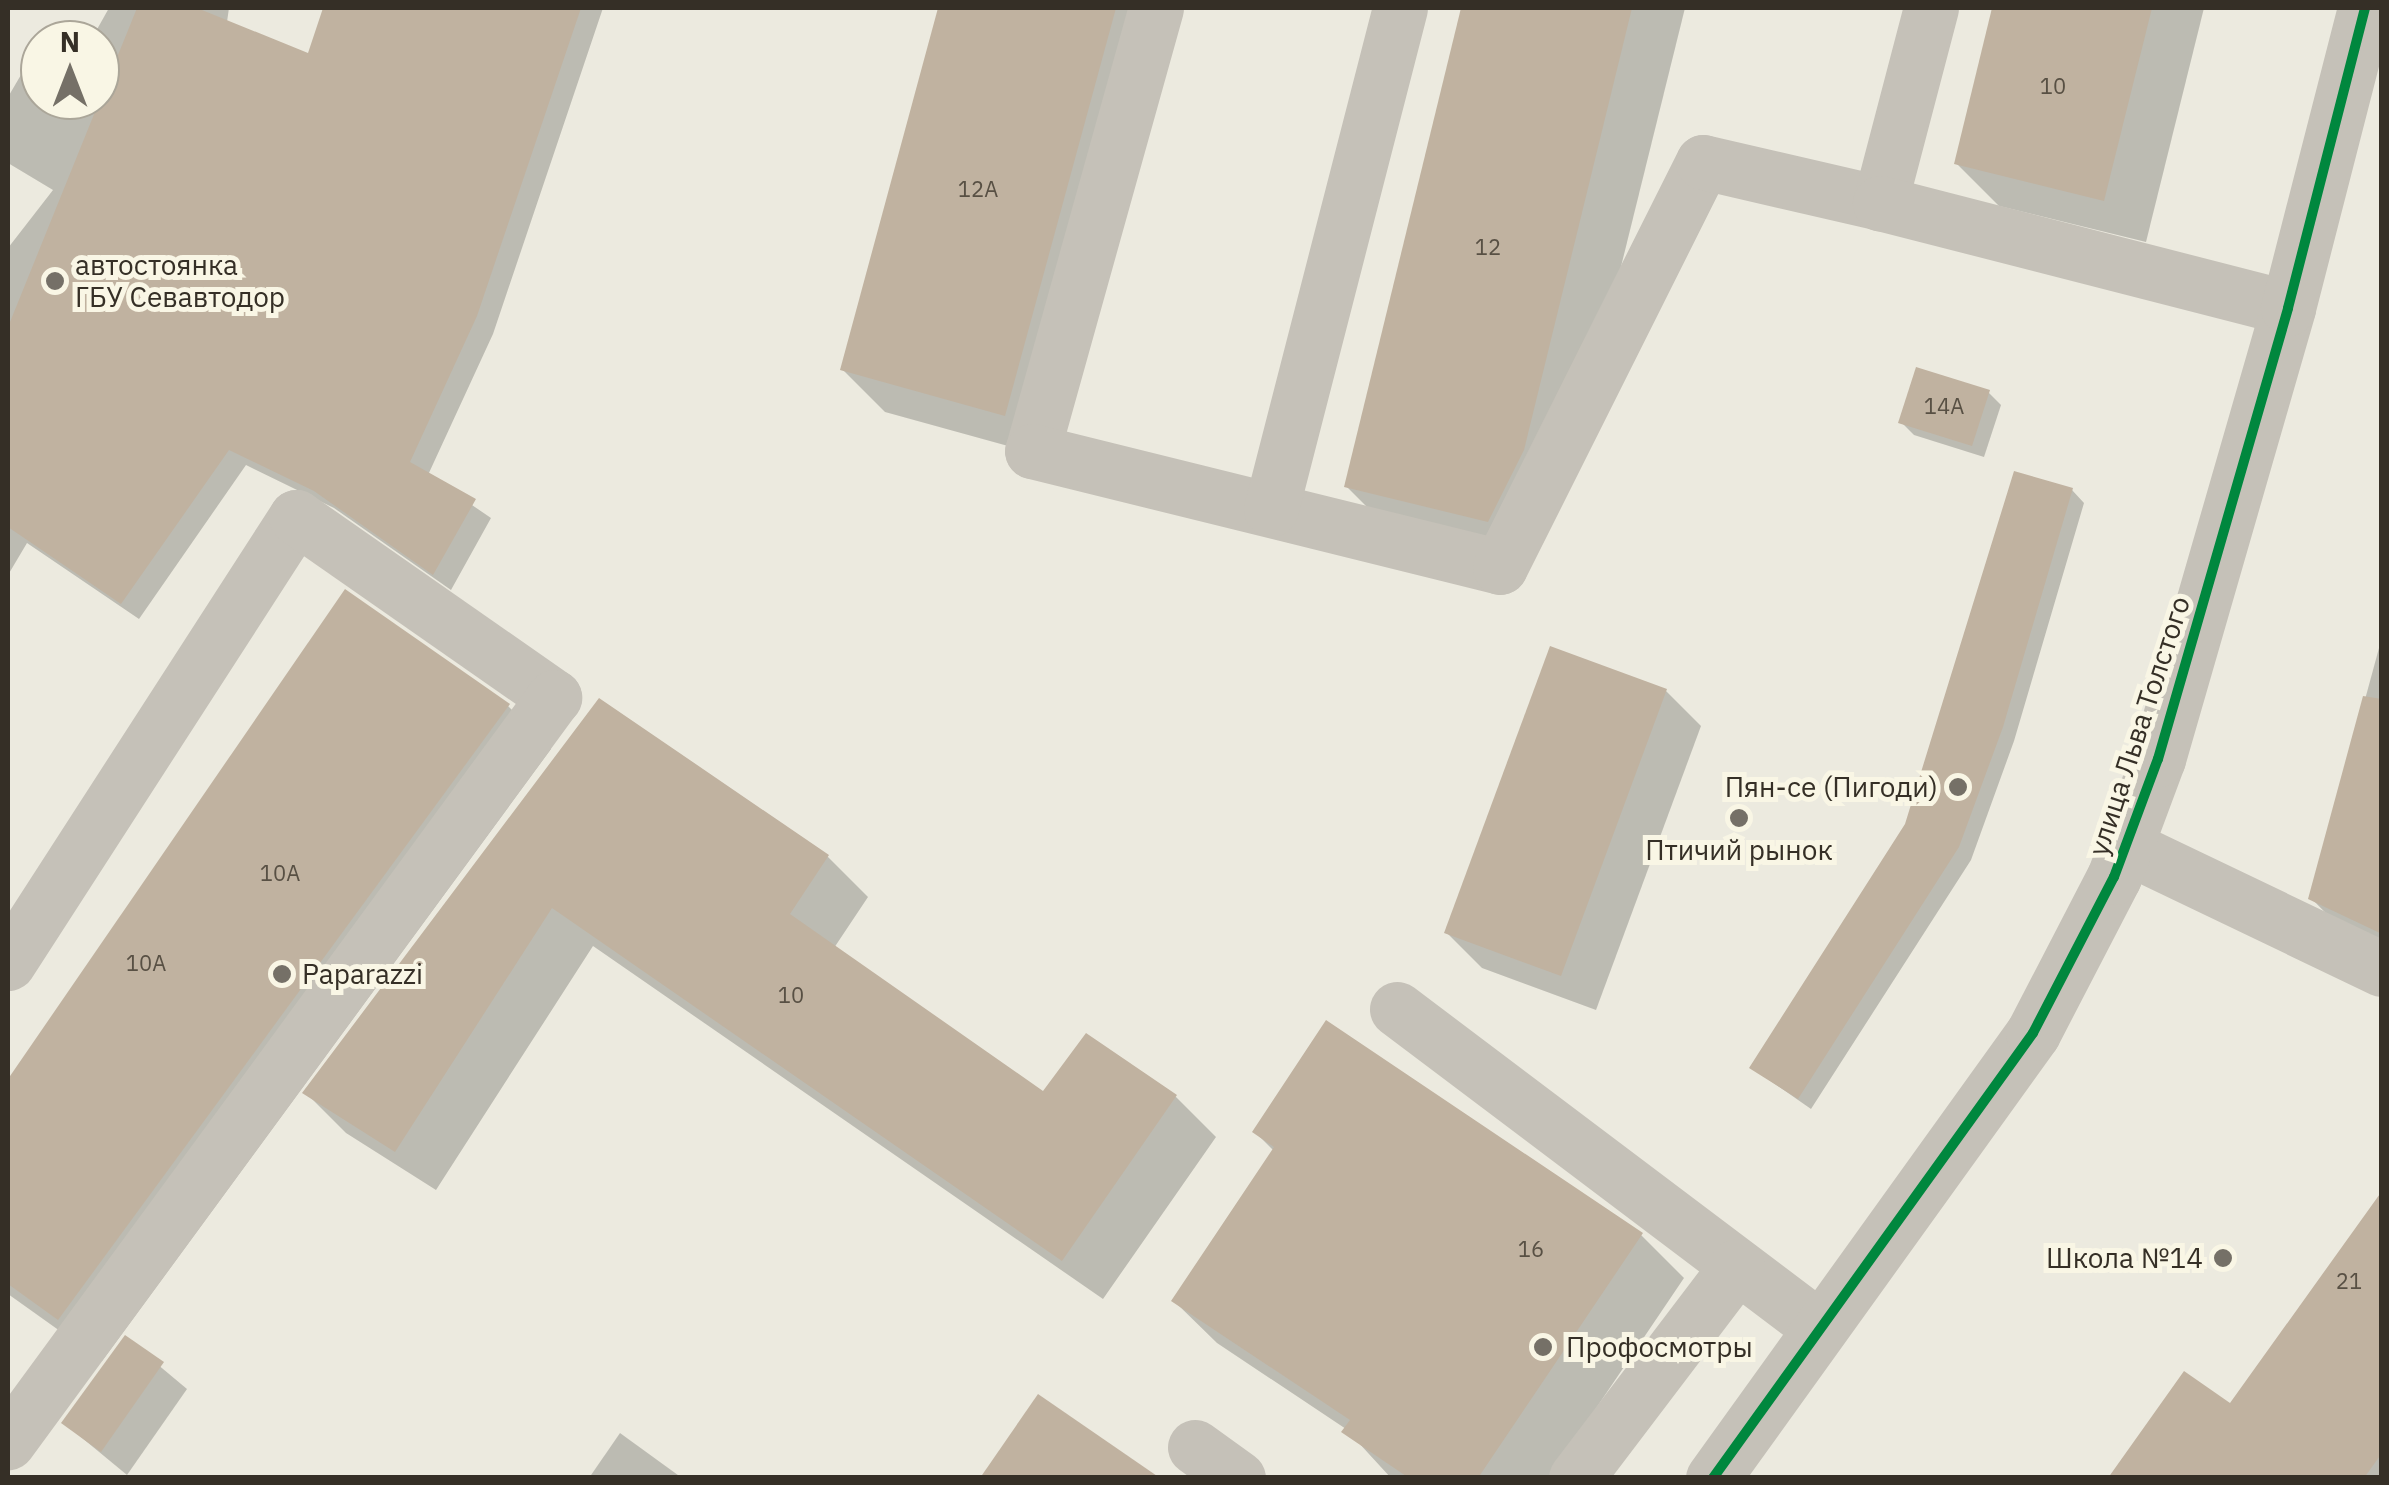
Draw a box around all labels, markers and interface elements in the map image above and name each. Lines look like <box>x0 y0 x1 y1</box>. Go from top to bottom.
north arrow <box>20 20 120 120</box>
text: N <box>60 23 80 60</box>
house number: 10 <box>2040 73 2066 99</box>
house number: 12А <box>958 176 998 202</box>
house number: 12 <box>1475 234 1501 260</box>
place label: автостоянка ГБУ Севавтодор <box>75 248 285 314</box>
marker: автостоянка ГБУ Севавтодор <box>44 270 66 292</box>
house number: 14А <box>1924 393 1964 419</box>
street label: улица Льва Толстого <box>2081 592 2197 860</box>
place label: Пян-се (Пигоди) <box>1725 770 1938 804</box>
marker: Пян-се (Пигоди) <box>1947 776 1969 798</box>
marker: Птичий рынок <box>1728 807 1750 829</box>
place label: Птичий рынок <box>1645 833 1833 867</box>
house number: 10А <box>260 860 300 886</box>
house number: 10А <box>126 950 166 976</box>
place label: Paparazzi <box>302 957 423 991</box>
marker: Paparazzi <box>271 963 293 985</box>
house number: 10 <box>778 982 804 1008</box>
house number: 16 <box>1518 1236 1544 1262</box>
place label: Школа №14 <box>2046 1241 2203 1275</box>
marker: Школа №14 <box>2212 1247 2234 1269</box>
house number: 21 <box>2336 1268 2362 1294</box>
place label: Профосмотры <box>1566 1330 1753 1364</box>
marker: Профосмотры <box>1530 1334 1556 1360</box>

